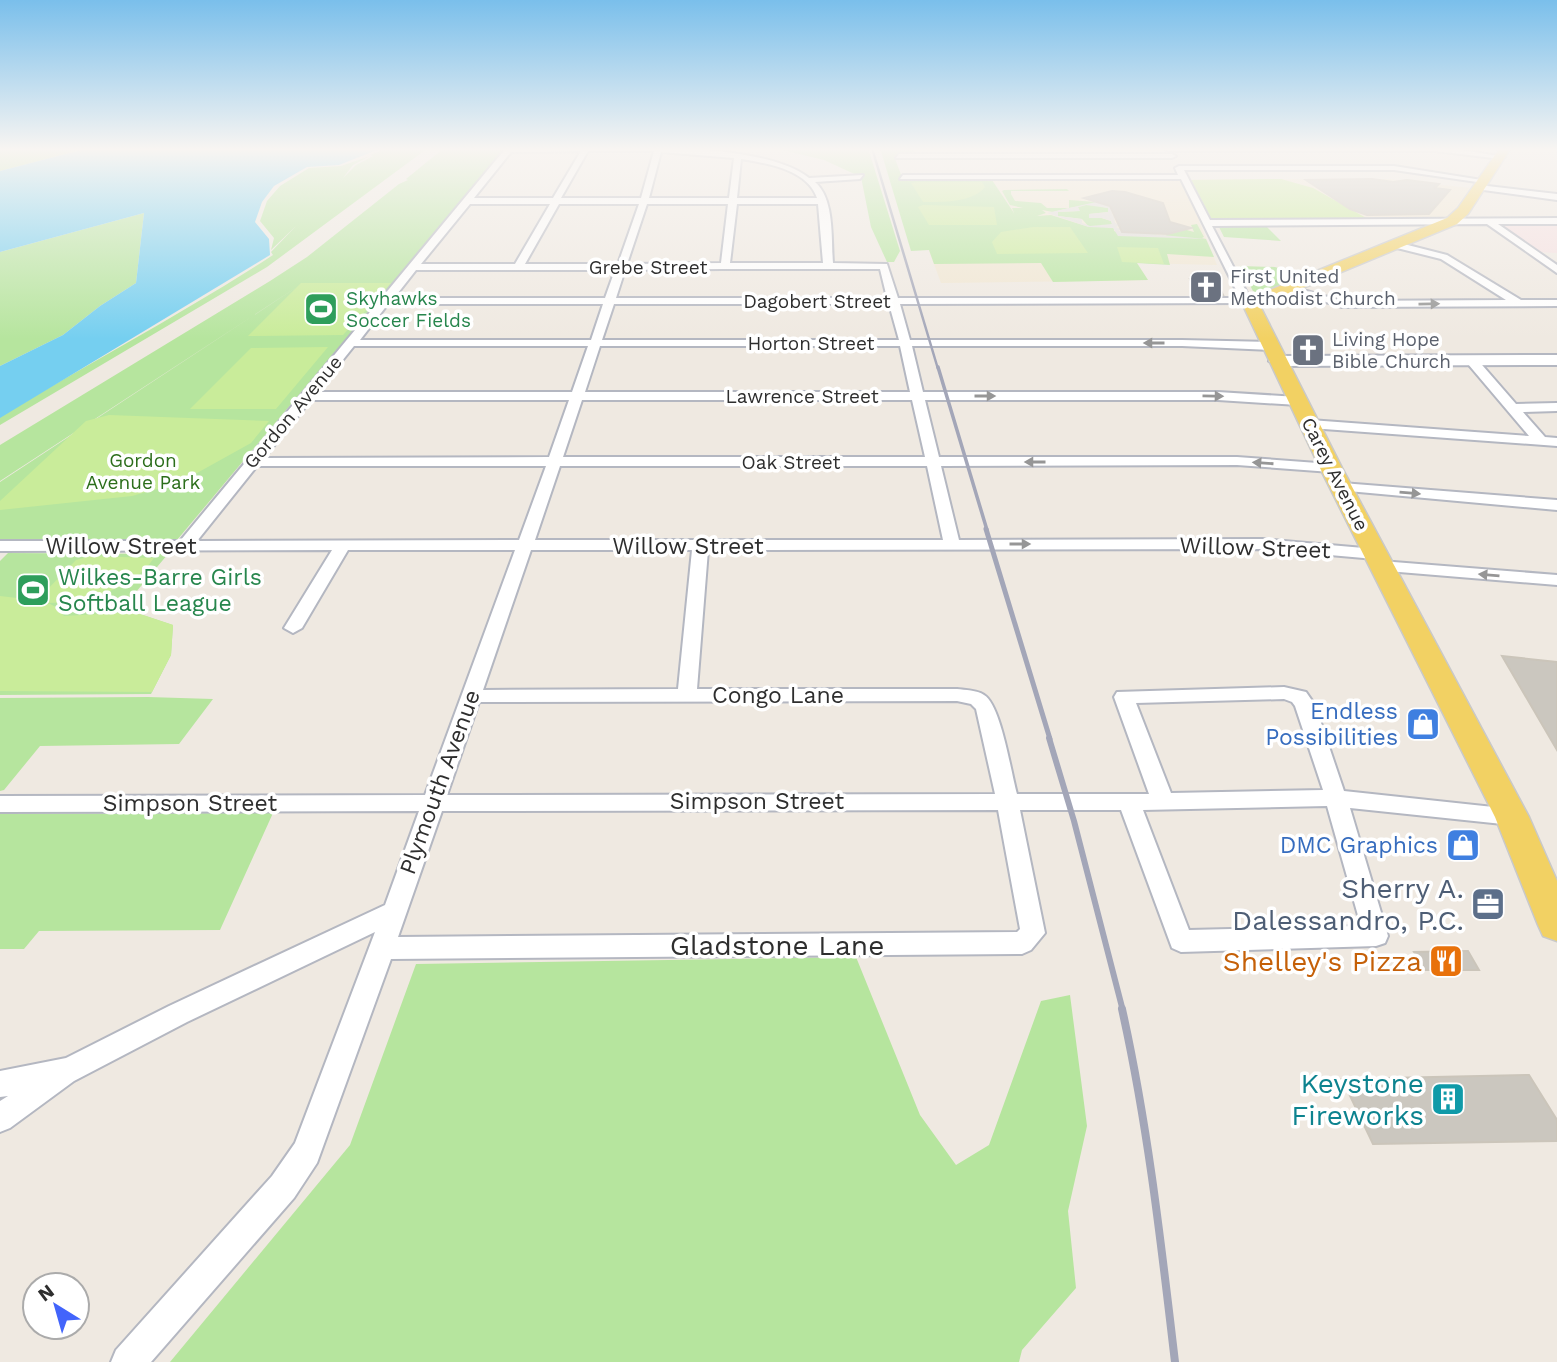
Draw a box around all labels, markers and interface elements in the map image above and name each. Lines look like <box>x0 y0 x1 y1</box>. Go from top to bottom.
street label: Grebe Street <box>589 256 707 279</box>
place label: First United Methodist Church <box>1230 265 1396 310</box>
church icon: First United Methodist Church <box>1187 268 1225 306</box>
place label: Skyhawks Soccer Fields <box>346 287 471 332</box>
sports icon: Skyhawks Soccer Fields <box>302 290 340 328</box>
street label: Dagobert Street <box>743 290 891 313</box>
one-way arrow <box>1418 298 1440 310</box>
place label: Living Hope Bible Church <box>1332 328 1451 373</box>
church icon: Living Hope Bible Church <box>1289 331 1327 369</box>
street label: Horton Street <box>747 332 875 355</box>
one-way arrow <box>1143 337 1165 349</box>
street label: Gordon Avenue <box>239 351 347 473</box>
street label: Lawrence Street <box>725 385 879 408</box>
one-way arrow <box>974 390 996 402</box>
one-way arrow <box>1202 390 1224 402</box>
street label: Carey Avenue <box>1297 414 1373 534</box>
park label: Gordon Avenue Park <box>86 449 200 494</box>
street label: Oak Street <box>742 451 841 474</box>
one-way arrow <box>1024 456 1046 468</box>
one-way arrow <box>1252 457 1274 468</box>
one-way arrow <box>1399 488 1421 499</box>
street label: Willow Street <box>1179 532 1332 564</box>
street label: Willow Street <box>45 533 197 560</box>
street label: Willow Street <box>612 533 764 560</box>
one-way arrow <box>1010 538 1032 550</box>
place label: Wilkes-Barre Girls Softball League <box>58 564 262 617</box>
one-way arrow <box>1478 569 1500 580</box>
sports icon: Wilkes-Barre Girls Softball League <box>14 571 52 609</box>
street label: Congo Lane <box>712 682 844 709</box>
street label: Plymouth Avenue <box>394 686 486 878</box>
place label: Endless Possibilities <box>1265 698 1398 751</box>
shop icon: Endless Possibilities <box>1404 705 1442 743</box>
street label: Simpson Street <box>670 788 845 815</box>
street label: Simpson Street <box>103 790 278 817</box>
shop icon: DMC Graphics <box>1444 826 1482 864</box>
place label: DMC Graphics <box>1280 832 1438 859</box>
place label: Sherry A. Dalessandro, P.C. <box>1232 872 1464 937</box>
office icon: Sherry A. Dalessandro, P.C. <box>1469 885 1507 923</box>
street label: Gladstone Lane <box>670 929 884 962</box>
restaurant icon: Shelley's Pizza <box>1427 942 1465 980</box>
place label: Shelley's Pizza <box>1223 945 1422 978</box>
place label: Keystone Fireworks <box>1291 1067 1424 1132</box>
building icon: Keystone Fireworks <box>1429 1080 1467 1118</box>
north arrow <box>21 1271 91 1341</box>
text: N <box>34 1279 59 1306</box>

